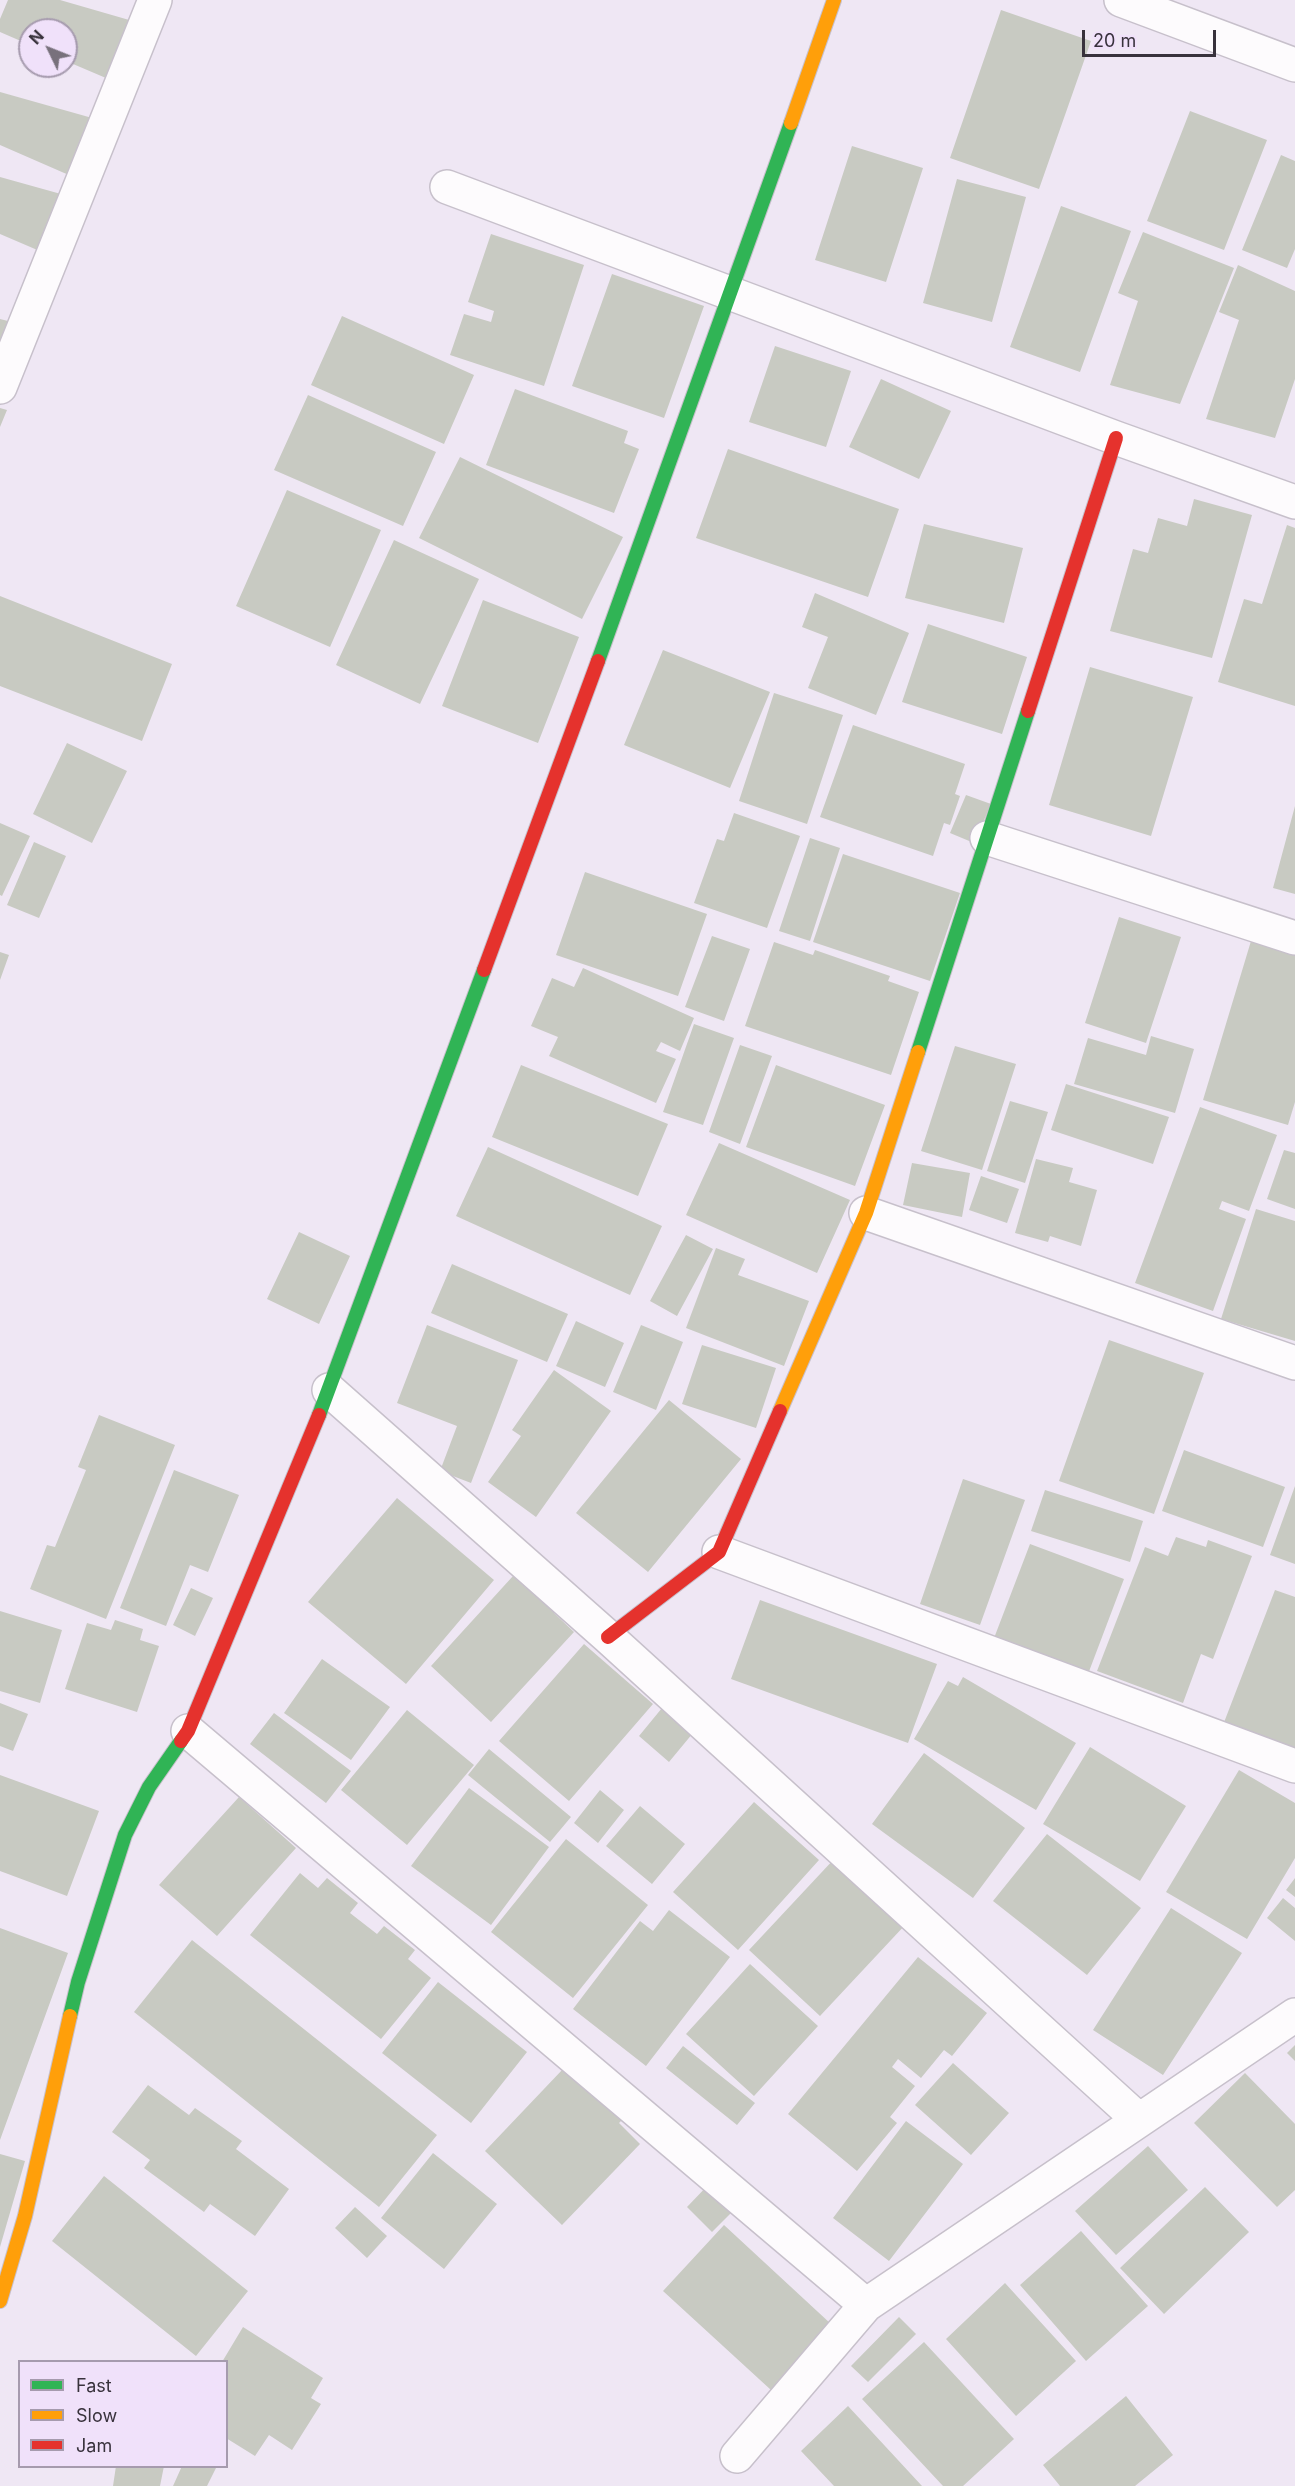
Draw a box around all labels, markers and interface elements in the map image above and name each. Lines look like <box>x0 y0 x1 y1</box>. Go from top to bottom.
north arrow <box>18 18 78 78</box>
scale bar <box>1085 18 1218 56</box>
text: N <box>25 26 48 48</box>
text: 20 m <box>1093 30 1136 51</box>
legend <box>18 2360 228 2468</box>
text: Fast <box>76 2375 112 2396</box>
text: Slow <box>76 2405 117 2426</box>
text: Jam <box>76 2435 112 2456</box>

